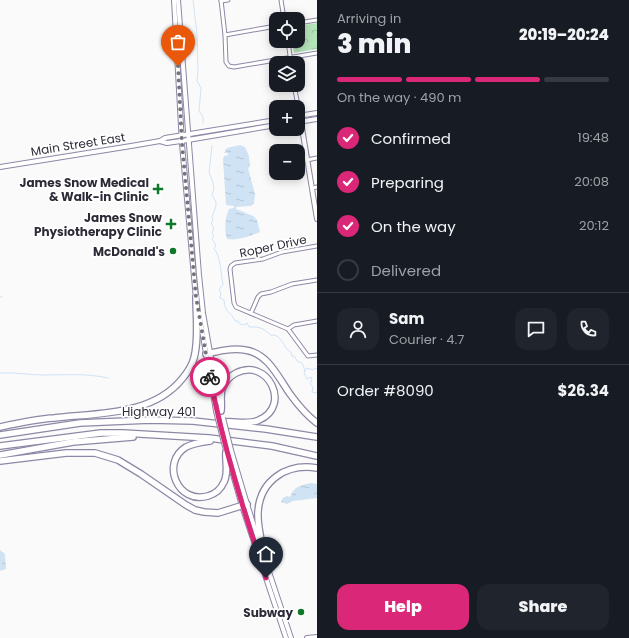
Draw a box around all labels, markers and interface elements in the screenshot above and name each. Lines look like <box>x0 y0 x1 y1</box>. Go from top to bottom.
text: Arriving in <box>337 9 401 28</box>
map controls <box>269 12 305 180</box>
button: locate <box>269 12 305 48</box>
text: 20:19–20:24 <box>519 24 609 45</box>
pin <box>161 25 195 66</box>
text: 3 min <box>337 26 411 62</box>
icon: bag <box>167 31 189 53</box>
button: layers <box>269 56 305 92</box>
text: On the way · 490 m <box>337 88 461 107</box>
button: + <box>269 100 305 136</box>
icon: check <box>337 127 359 149</box>
street label: Main Street East <box>29 128 127 160</box>
text: Confirmed <box>371 128 451 149</box>
text: 19:48 <box>578 128 609 147</box>
button: − <box>269 144 305 180</box>
icon: check <box>337 171 359 193</box>
text: Preparing <box>371 172 444 193</box>
text: 20:08 <box>574 172 609 191</box>
place label: James Snow Medical & Walk-in Clinic <box>19 174 149 205</box>
marker: James Snow Medical & Walk-in Clinic <box>152 183 164 195</box>
place label: James Snow Physiotherapy Clinic <box>34 209 163 240</box>
icon: check <box>337 215 359 237</box>
text: On the way <box>371 216 456 237</box>
text: 20:12 <box>579 216 609 235</box>
marker: James Snow Physiotherapy Clinic <box>165 218 177 230</box>
street label: Roper Drive <box>238 231 308 261</box>
place label: McDonald's <box>93 243 165 260</box>
marker: McDonald's <box>168 246 178 256</box>
text: Delivered <box>371 260 441 281</box>
button: person <box>337 308 379 350</box>
text: Sam <box>389 308 424 329</box>
button: chat <box>515 308 557 350</box>
button: phone <box>567 308 609 350</box>
text: Courier · 4.7 <box>389 330 464 349</box>
courier <box>190 357 230 397</box>
icon: bike <box>199 366 221 388</box>
text: Order #8090 <box>337 380 434 401</box>
text: $26.34 <box>558 380 609 401</box>
street label: Highway 401 <box>122 403 196 420</box>
pin <box>249 537 283 578</box>
icon: home <box>255 543 277 565</box>
button: Help <box>337 584 469 630</box>
button: Share <box>477 584 609 630</box>
place label: Subway <box>243 604 293 621</box>
marker: Subway <box>296 607 306 617</box>

